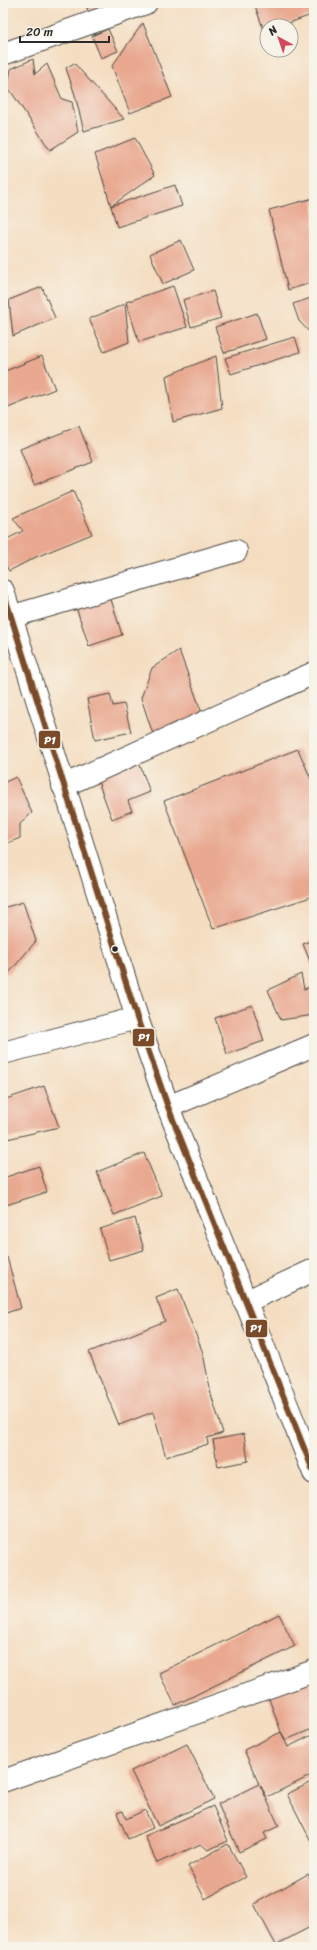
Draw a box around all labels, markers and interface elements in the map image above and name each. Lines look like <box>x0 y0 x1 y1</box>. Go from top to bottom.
scale bar <box>20 18 109 44</box>
north arrow <box>259 18 299 58</box>
text: 20 m <box>26 21 53 43</box>
text: N <box>263 21 282 41</box>
line badge: P1 <box>38 730 61 749</box>
text: P1 <box>44 731 56 750</box>
unlabelled marker <box>110 944 120 954</box>
line badge: P1 <box>132 1028 155 1047</box>
text: P1 <box>138 1028 150 1047</box>
line badge: P1 <box>245 1319 268 1338</box>
text: P1 <box>250 1319 262 1338</box>

